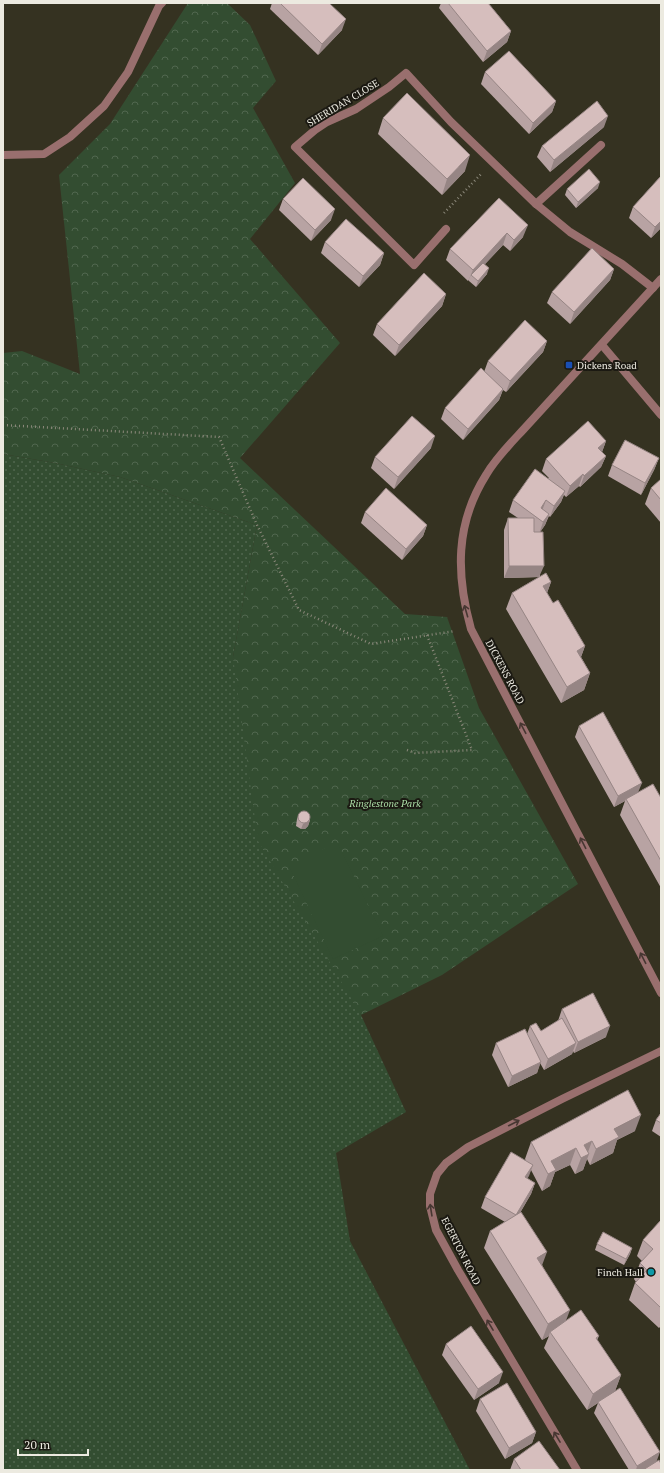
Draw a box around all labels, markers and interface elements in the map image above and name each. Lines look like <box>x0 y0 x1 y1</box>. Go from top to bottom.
street label: SHERIDAN CLOSE <box>305 76 382 130</box>
place label: Dickens Road <box>577 359 637 372</box>
marker: Dickens Road <box>564 360 574 370</box>
one-way arrow <box>462 605 469 618</box>
street label: DICKENS ROAD <box>483 637 527 707</box>
one-way arrow <box>519 722 526 734</box>
park label: Ringlestone Park <box>348 797 421 810</box>
one-way arrow <box>579 837 587 849</box>
one-way arrow <box>639 952 646 964</box>
one-way arrow <box>508 1119 520 1126</box>
one-way arrow <box>427 1204 435 1217</box>
street label: EGERTON ROAD <box>438 1215 484 1287</box>
place label: Finch Hall <box>597 1266 643 1279</box>
marker: Finch Hall <box>646 1267 656 1277</box>
one-way arrow <box>486 1320 494 1331</box>
scale bar <box>18 1431 88 1457</box>
one-way arrow <box>552 1431 560 1443</box>
text: 20 m <box>24 1437 51 1452</box>

